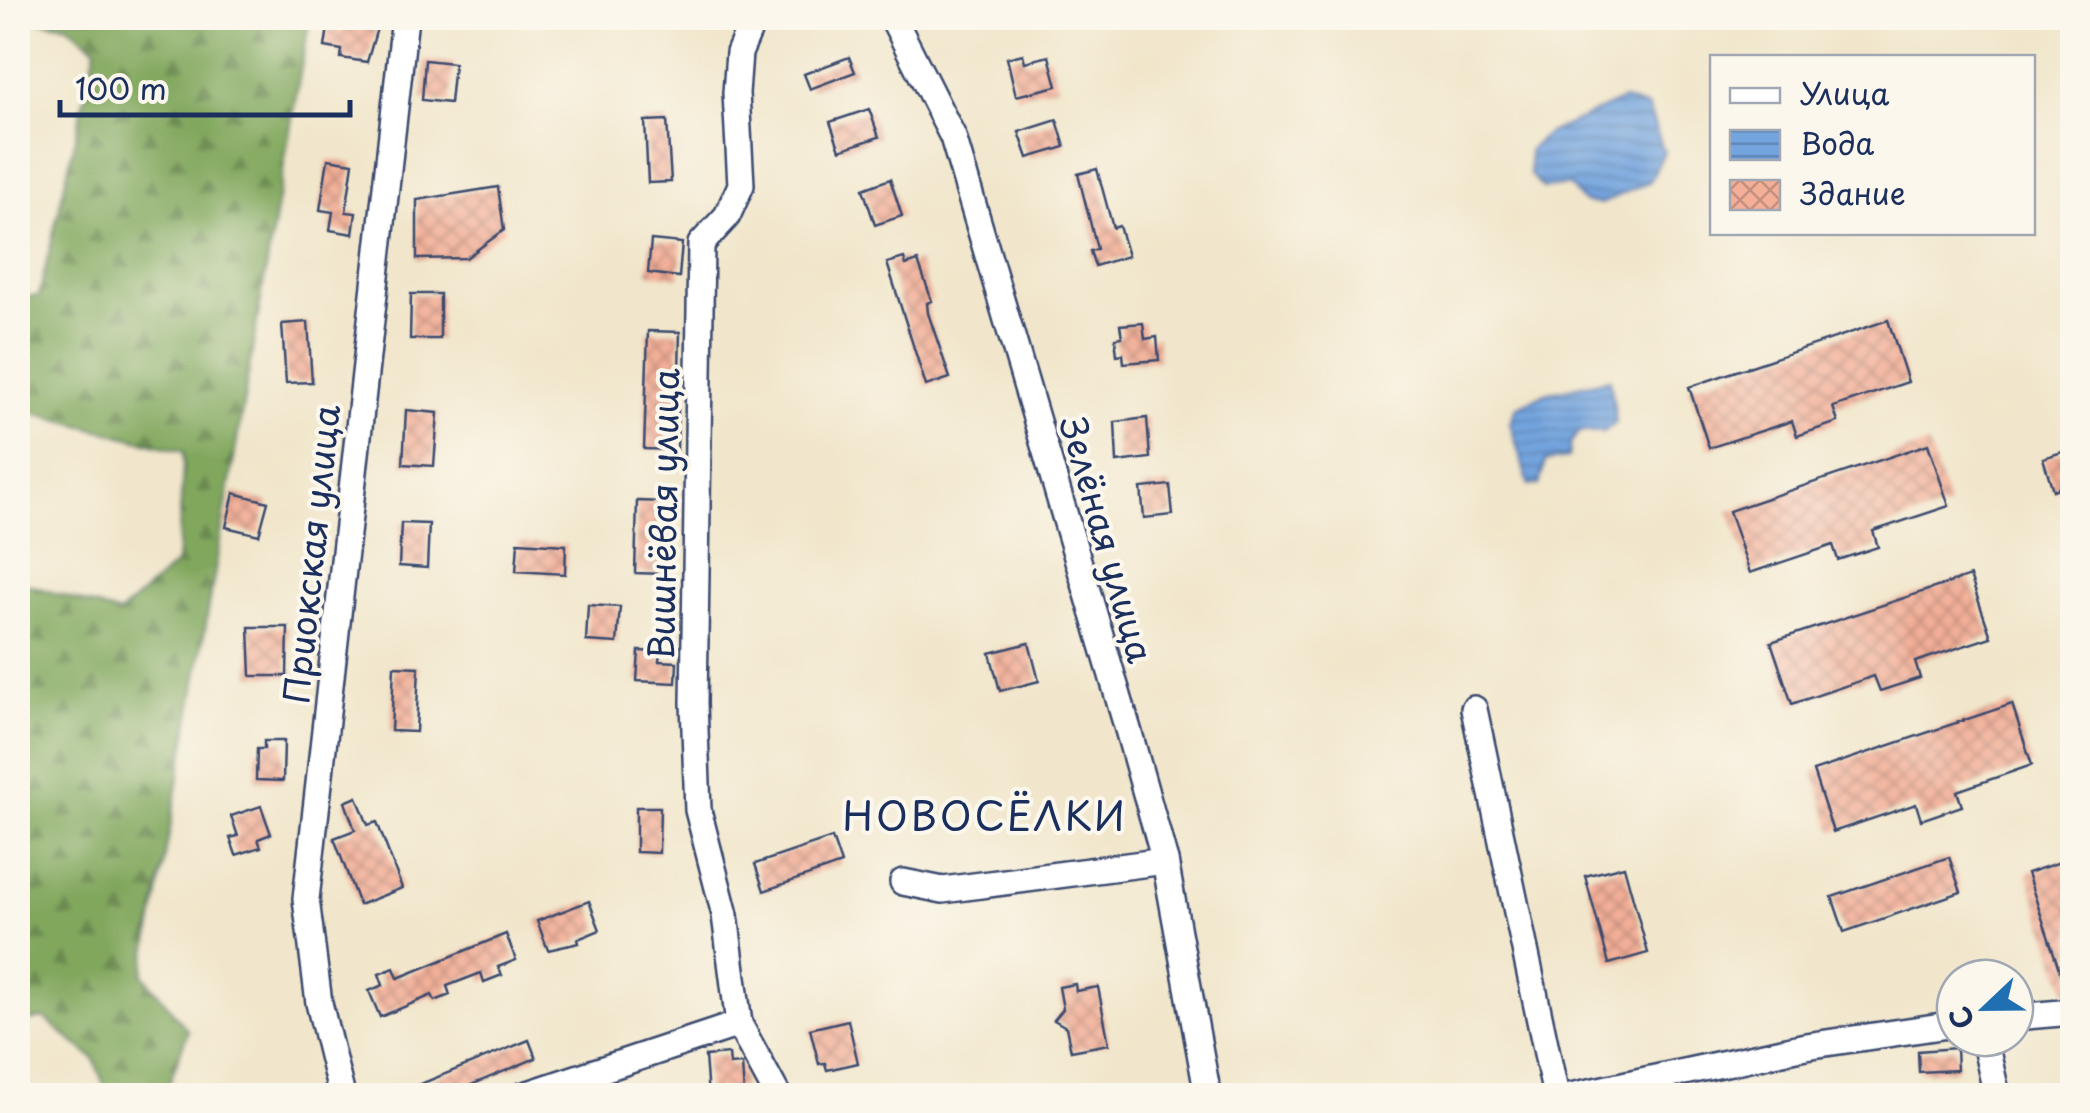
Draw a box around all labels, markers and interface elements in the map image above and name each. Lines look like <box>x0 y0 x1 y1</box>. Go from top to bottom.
scale bar <box>60 55 350 117</box>
legend <box>1710 55 2035 235</box>
text: 100 m <box>75 65 167 110</box>
text: Улица <box>1800 70 1890 115</box>
text: Вода <box>1800 120 1875 165</box>
text: Здание <box>1800 170 1906 215</box>
street label: Вишнёвая улица <box>633 368 691 660</box>
street label: Приокская улица <box>268 402 352 706</box>
street label: Зелёная улица <box>1048 410 1168 668</box>
district label: НОВОСЁЛКИ <box>842 784 1128 845</box>
north arrow <box>1935 958 2035 1058</box>
text: С <box>1937 1000 1984 1036</box>

